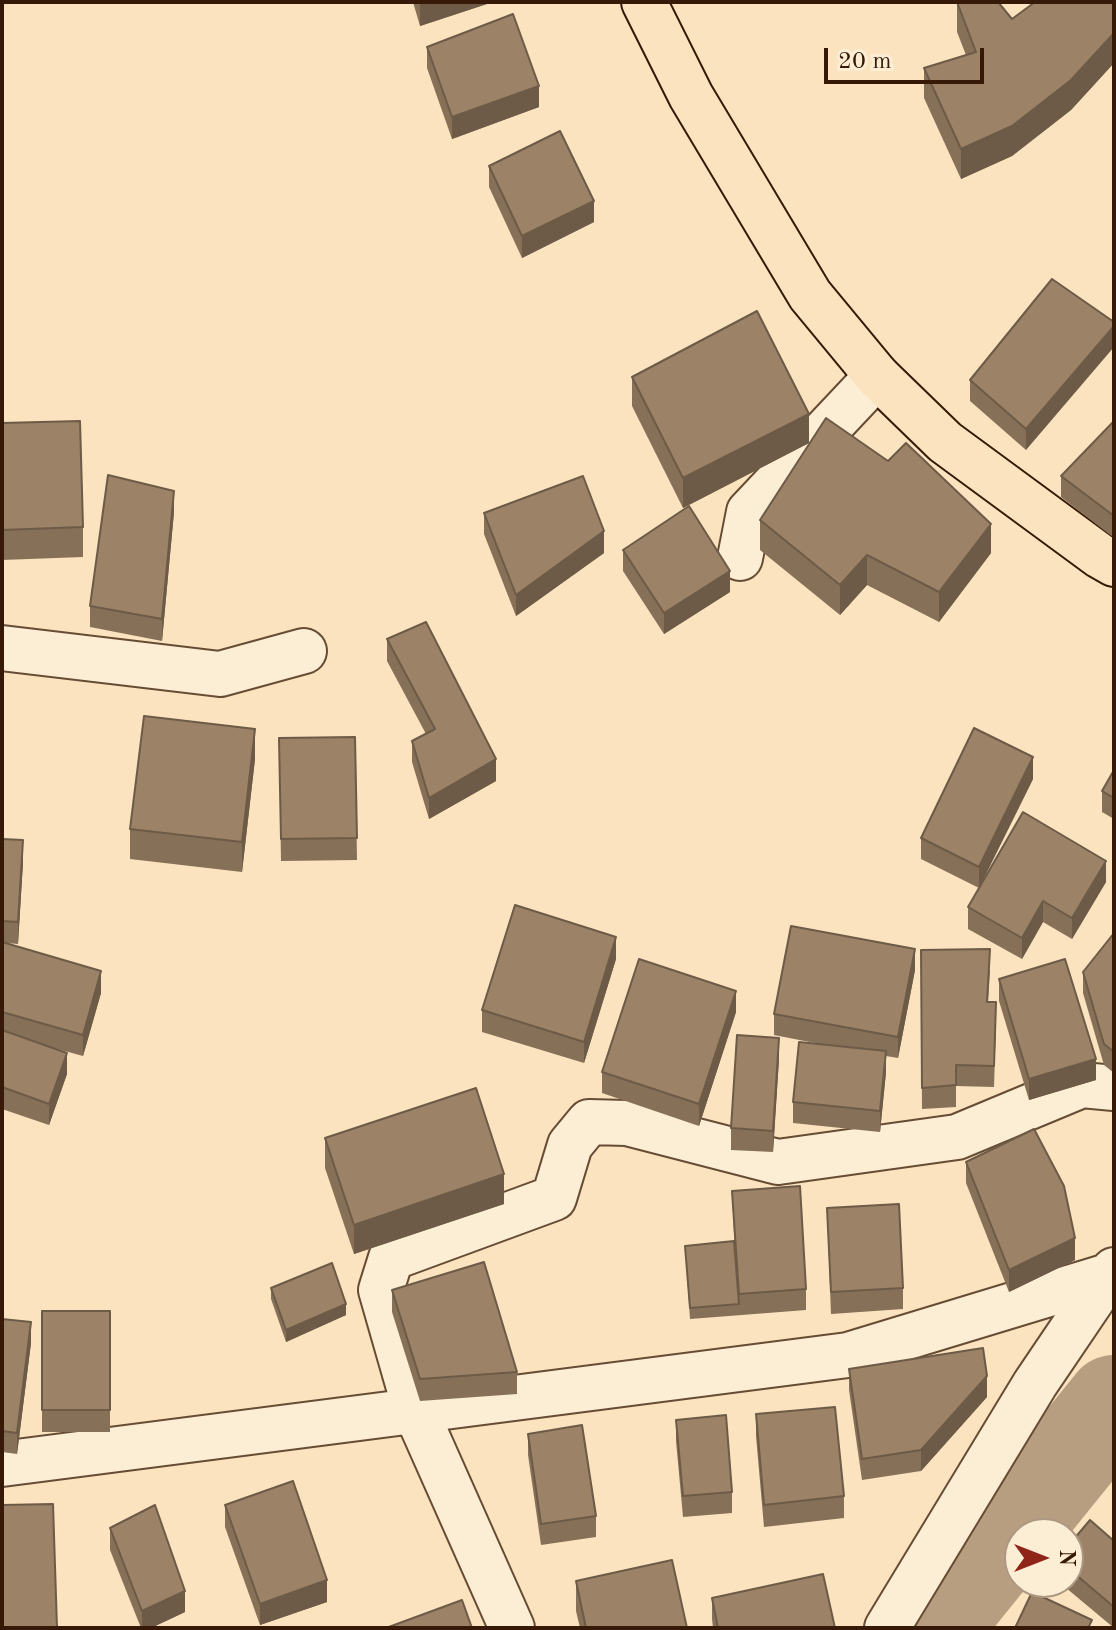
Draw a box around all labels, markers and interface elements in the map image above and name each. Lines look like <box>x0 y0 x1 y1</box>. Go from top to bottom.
scale bar <box>828 32 988 82</box>
text: 20 m <box>838 50 892 74</box>
north arrow <box>1004 1518 1084 1598</box>
text: N <box>1055 1550 1077 1566</box>

